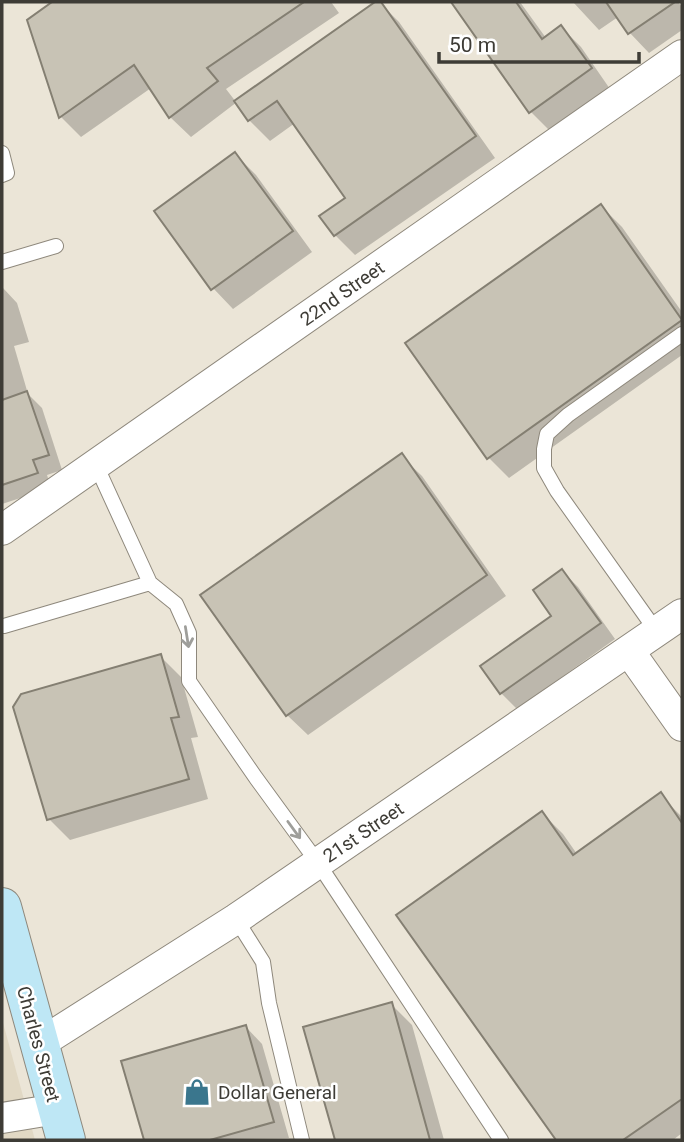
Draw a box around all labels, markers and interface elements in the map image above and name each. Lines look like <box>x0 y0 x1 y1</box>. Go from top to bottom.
scale bar <box>439 21 638 65</box>
text: 50 m <box>449 33 496 57</box>
street label: 22nd Street <box>296 256 389 331</box>
one-way arrow <box>181 625 194 648</box>
street label: 21st Street <box>319 797 408 868</box>
one-way arrow <box>287 820 301 839</box>
street label: Charles Street <box>12 984 65 1105</box>
shop icon: Dollar General <box>182 1077 212 1107</box>
place label: Dollar General <box>218 1081 337 1104</box>

